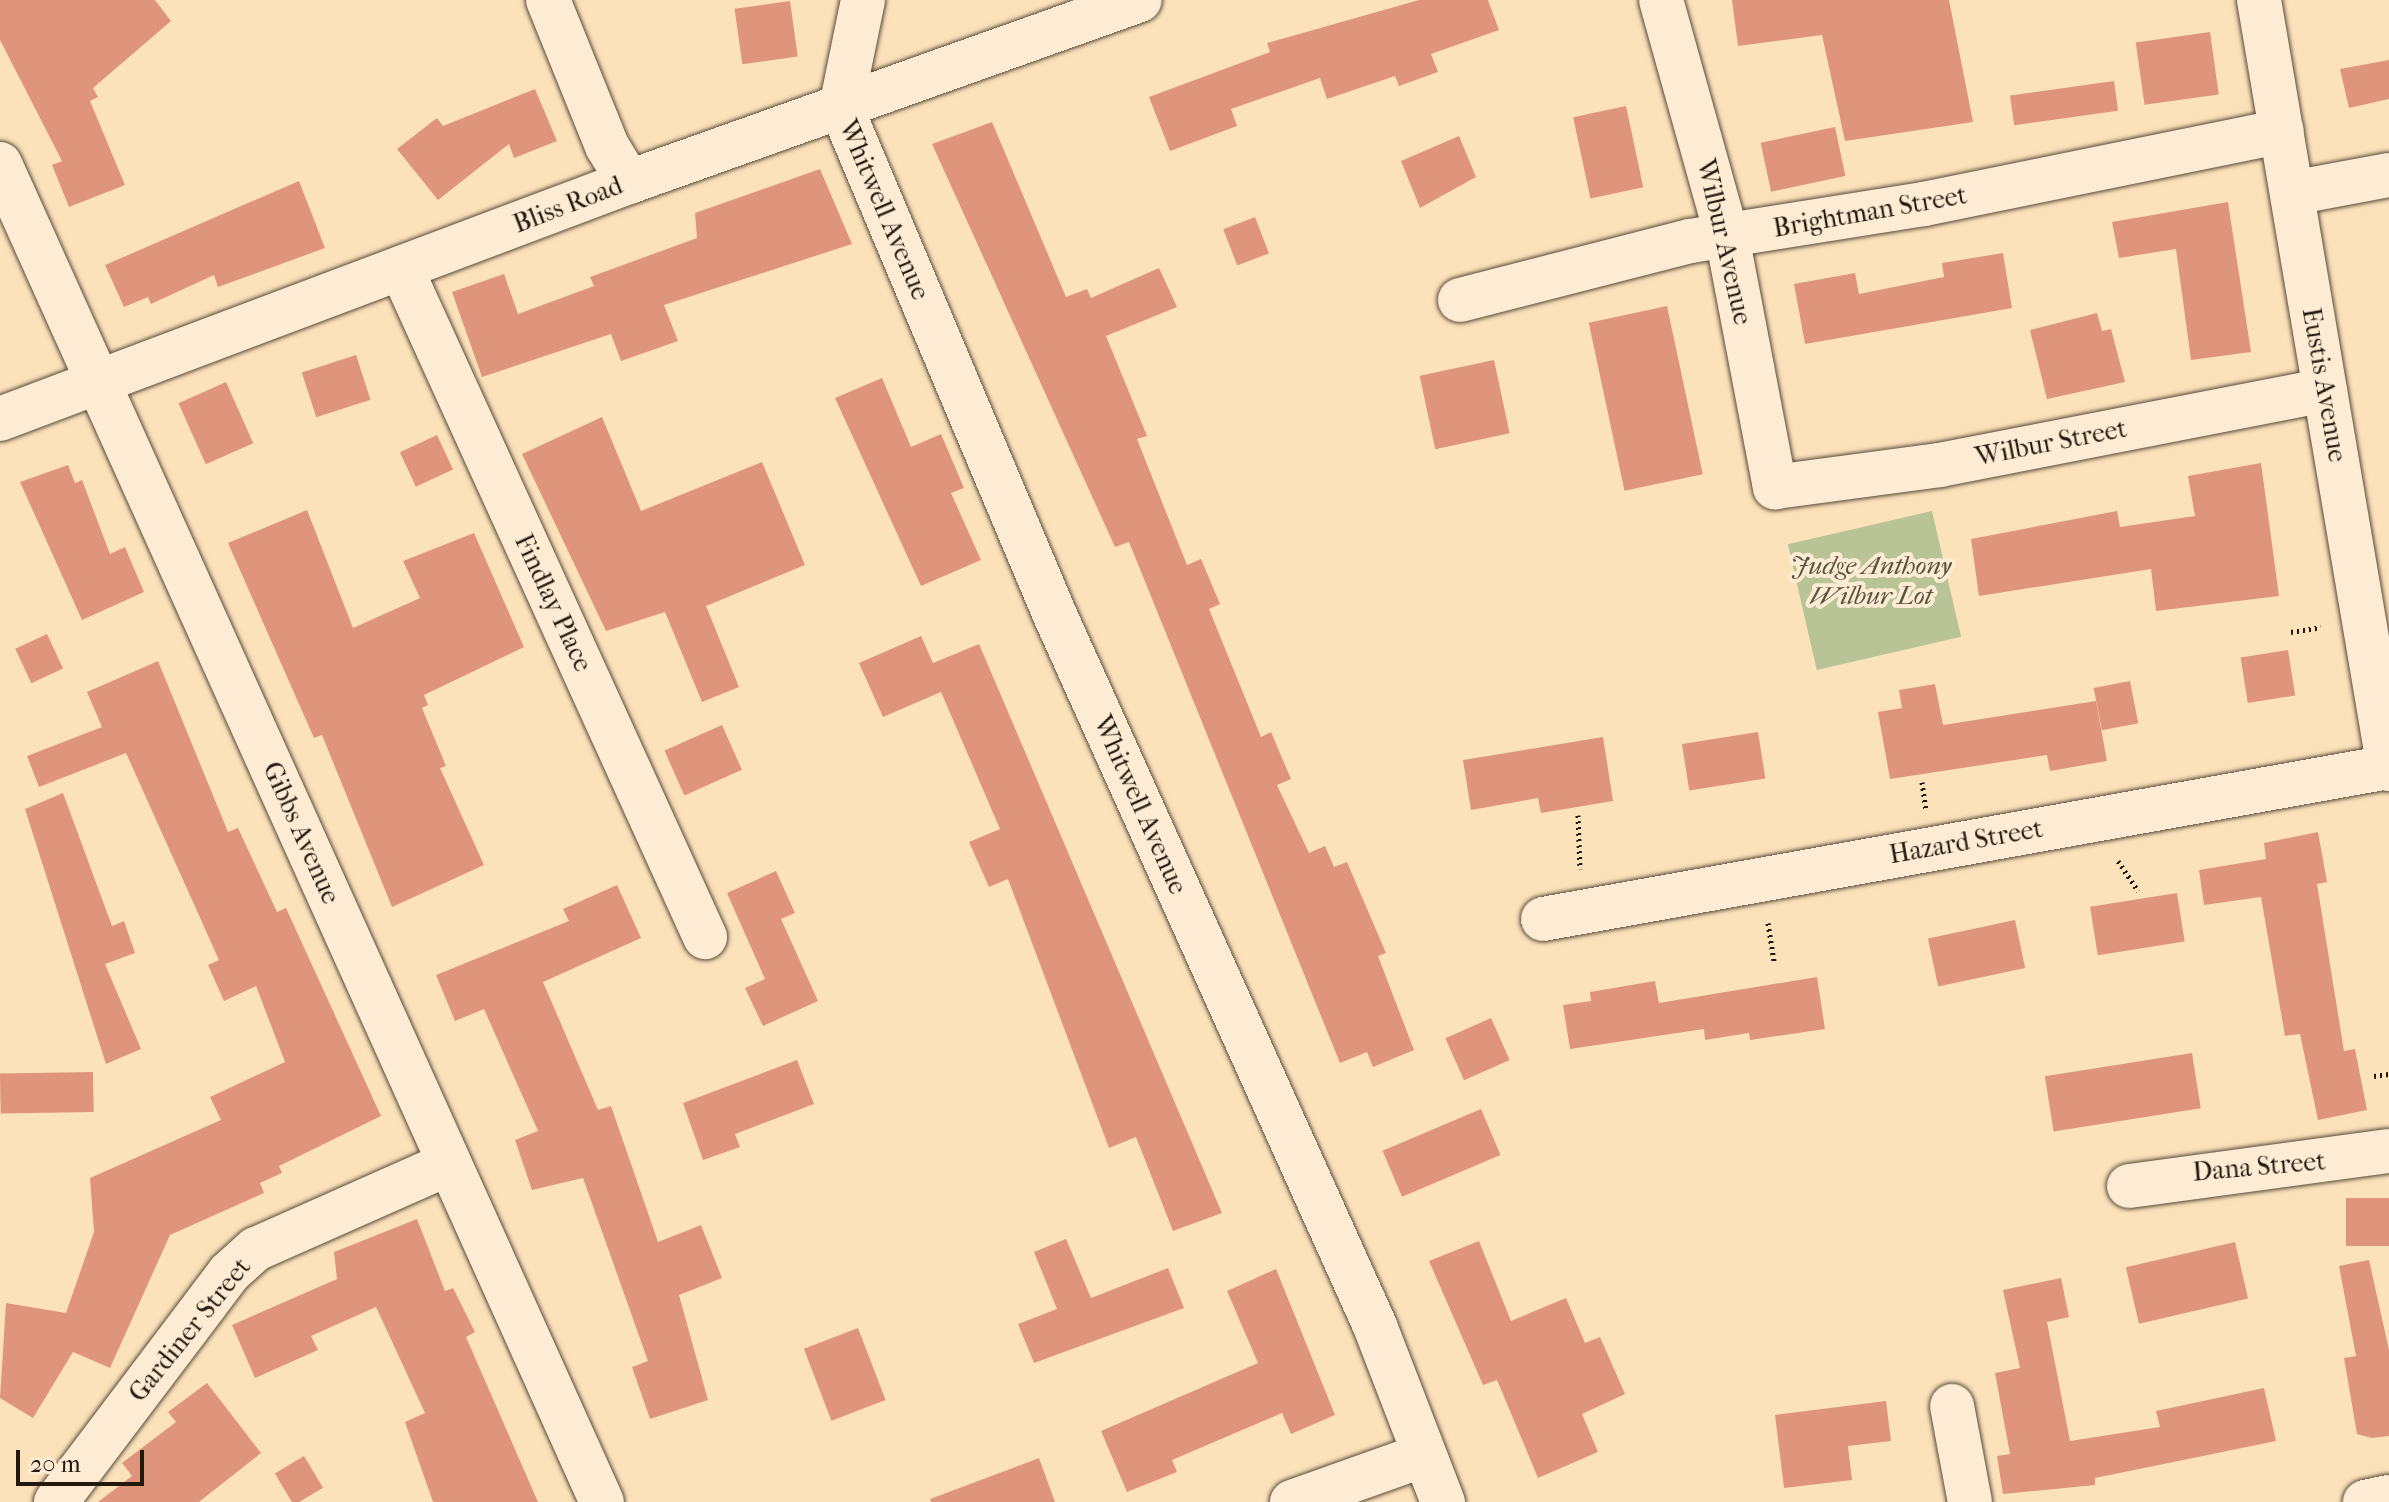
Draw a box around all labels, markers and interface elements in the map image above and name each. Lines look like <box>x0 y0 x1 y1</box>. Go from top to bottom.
street label: Whitwell Avenue <box>832 115 936 305</box>
street label: Wilbur Avenue <box>1690 156 1758 328</box>
street label: Bliss Road <box>509 170 627 240</box>
street label: Brightman Street <box>1771 180 1969 244</box>
street label: Eustis Avenue <box>2295 305 2353 465</box>
street label: Wilbur Street <box>1973 413 2129 473</box>
street label: Findlay Place <box>508 529 598 677</box>
park label: Judge Anthony Wilbur Lot <box>1790 550 1952 612</box>
street label: Whitwell Avenue <box>1087 711 1193 899</box>
street label: Gibbs Avenue <box>256 757 346 909</box>
street label: Hazard Street <box>1887 813 2045 871</box>
street label: Dana Street <box>2191 1146 2327 1188</box>
street label: Gardiner Street <box>122 1252 258 1408</box>
scale bar <box>20 1434 148 1484</box>
text: 20 m <box>30 1450 81 1478</box>

